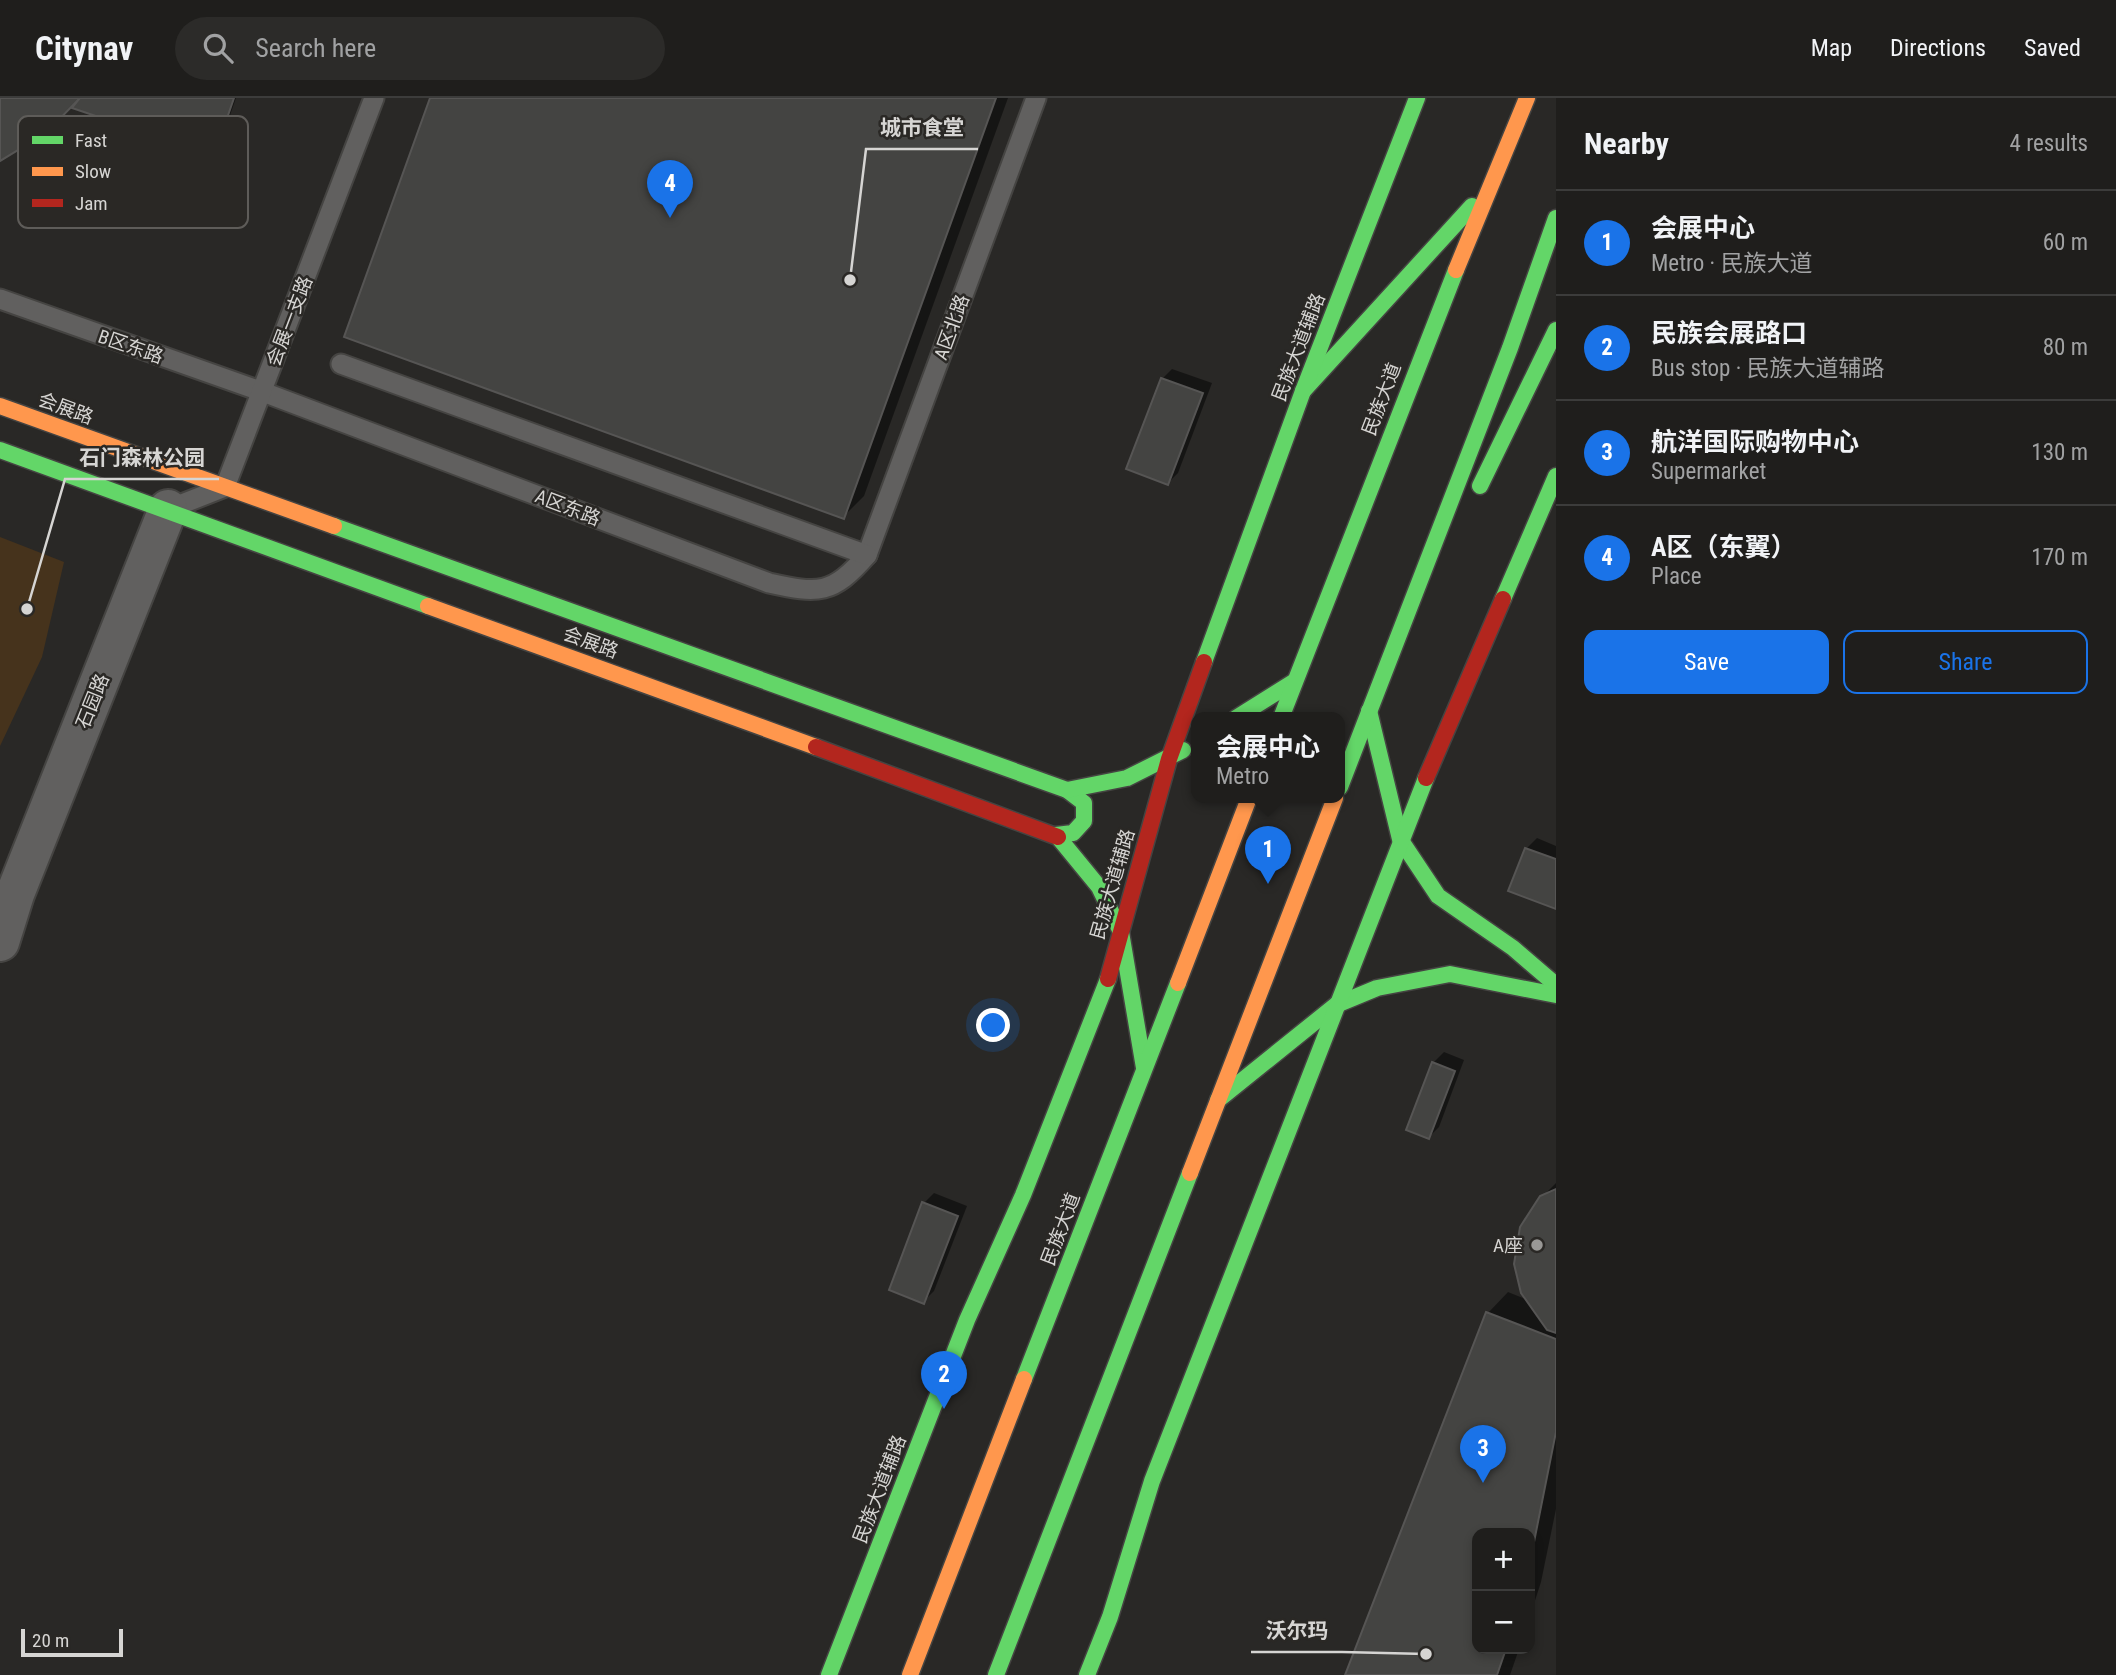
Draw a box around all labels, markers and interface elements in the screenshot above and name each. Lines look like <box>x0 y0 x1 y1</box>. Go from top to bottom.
search box <box>175 17 665 80</box>
text: Citynav <box>35 29 133 68</box>
icon: search <box>199 29 237 67</box>
text: Search here <box>255 33 376 63</box>
text: Map <box>1811 34 1852 62</box>
text: Directions <box>1890 34 1986 62</box>
text: Saved <box>2024 34 2081 62</box>
callout: 城市食堂 <box>866 107 978 149</box>
legend <box>18 116 248 228</box>
text: 城市食堂 <box>880 116 964 140</box>
text: Nearby <box>1584 126 1669 161</box>
text: Fast <box>75 129 107 152</box>
text: 4 results <box>2010 130 2088 157</box>
text: Slow <box>75 160 111 183</box>
pin: 4 <box>647 160 693 218</box>
text: Jam <box>75 192 108 215</box>
text: 会展中心 <box>1651 213 1755 243</box>
text: 1 <box>1601 229 1613 256</box>
text: 60 m <box>2043 229 2088 256</box>
text: Metro · 民族大道 <box>1651 250 1812 277</box>
street label: 会展一支路 <box>262 273 317 370</box>
street label: 民族大道辅路 <box>1267 290 1330 405</box>
street label: A区北路 <box>929 291 974 363</box>
text: 民族会展路口 <box>1651 318 1807 348</box>
street label: B区东路 <box>95 325 166 368</box>
text: 2 <box>1601 334 1613 361</box>
text: 80 m <box>2043 334 2088 361</box>
text: Bus stop · 民族大道辅路 <box>1651 355 1885 382</box>
street label: 民族大道 <box>1357 360 1406 439</box>
street label: 会展路 <box>35 388 97 429</box>
text: 航洋国际购物中心 <box>1651 427 1859 457</box>
callout: 石门森林公园 <box>65 437 219 479</box>
text: 3 <box>1601 439 1613 466</box>
text: 130 m <box>2031 439 2088 466</box>
text: 石门森林公园 <box>79 446 205 470</box>
text: Supermarket <box>1651 458 1766 485</box>
street label: A区东路 <box>532 485 604 530</box>
text: A区（东翼） <box>1651 532 1797 562</box>
text: 4 <box>1601 544 1613 571</box>
text: 170 m <box>2031 544 2088 571</box>
text: Place <box>1651 563 1701 590</box>
street label: 会展路 <box>560 622 622 663</box>
button: Save <box>1584 630 1829 694</box>
button: Share <box>1843 630 2088 694</box>
street label: 石园路 <box>71 670 114 732</box>
popup <box>1191 712 1345 803</box>
text: 会展中心 <box>1216 732 1320 762</box>
text: Metro <box>1216 763 1269 790</box>
street label: 民族大道辅路 <box>1086 826 1139 942</box>
pin: 1 <box>1245 826 1291 884</box>
your location <box>976 1008 1010 1042</box>
street label: 民族大道 <box>1036 1190 1085 1269</box>
place label: A座 <box>1493 1234 1523 1257</box>
marker: A座 <box>1529 1237 1545 1253</box>
pin: 2 <box>921 1351 967 1409</box>
pin: 3 <box>1460 1425 1506 1483</box>
street label: 民族大道辅路 <box>848 1432 911 1547</box>
map controls <box>1472 1528 1535 1654</box>
button: + <box>1472 1528 1535 1591</box>
button: − <box>1472 1591 1535 1654</box>
callout: 沃尔玛 <box>1251 1610 1342 1652</box>
text: 沃尔玛 <box>1266 1619 1329 1643</box>
scale bar <box>21 1626 122 1658</box>
text: 20 m <box>32 1629 69 1652</box>

